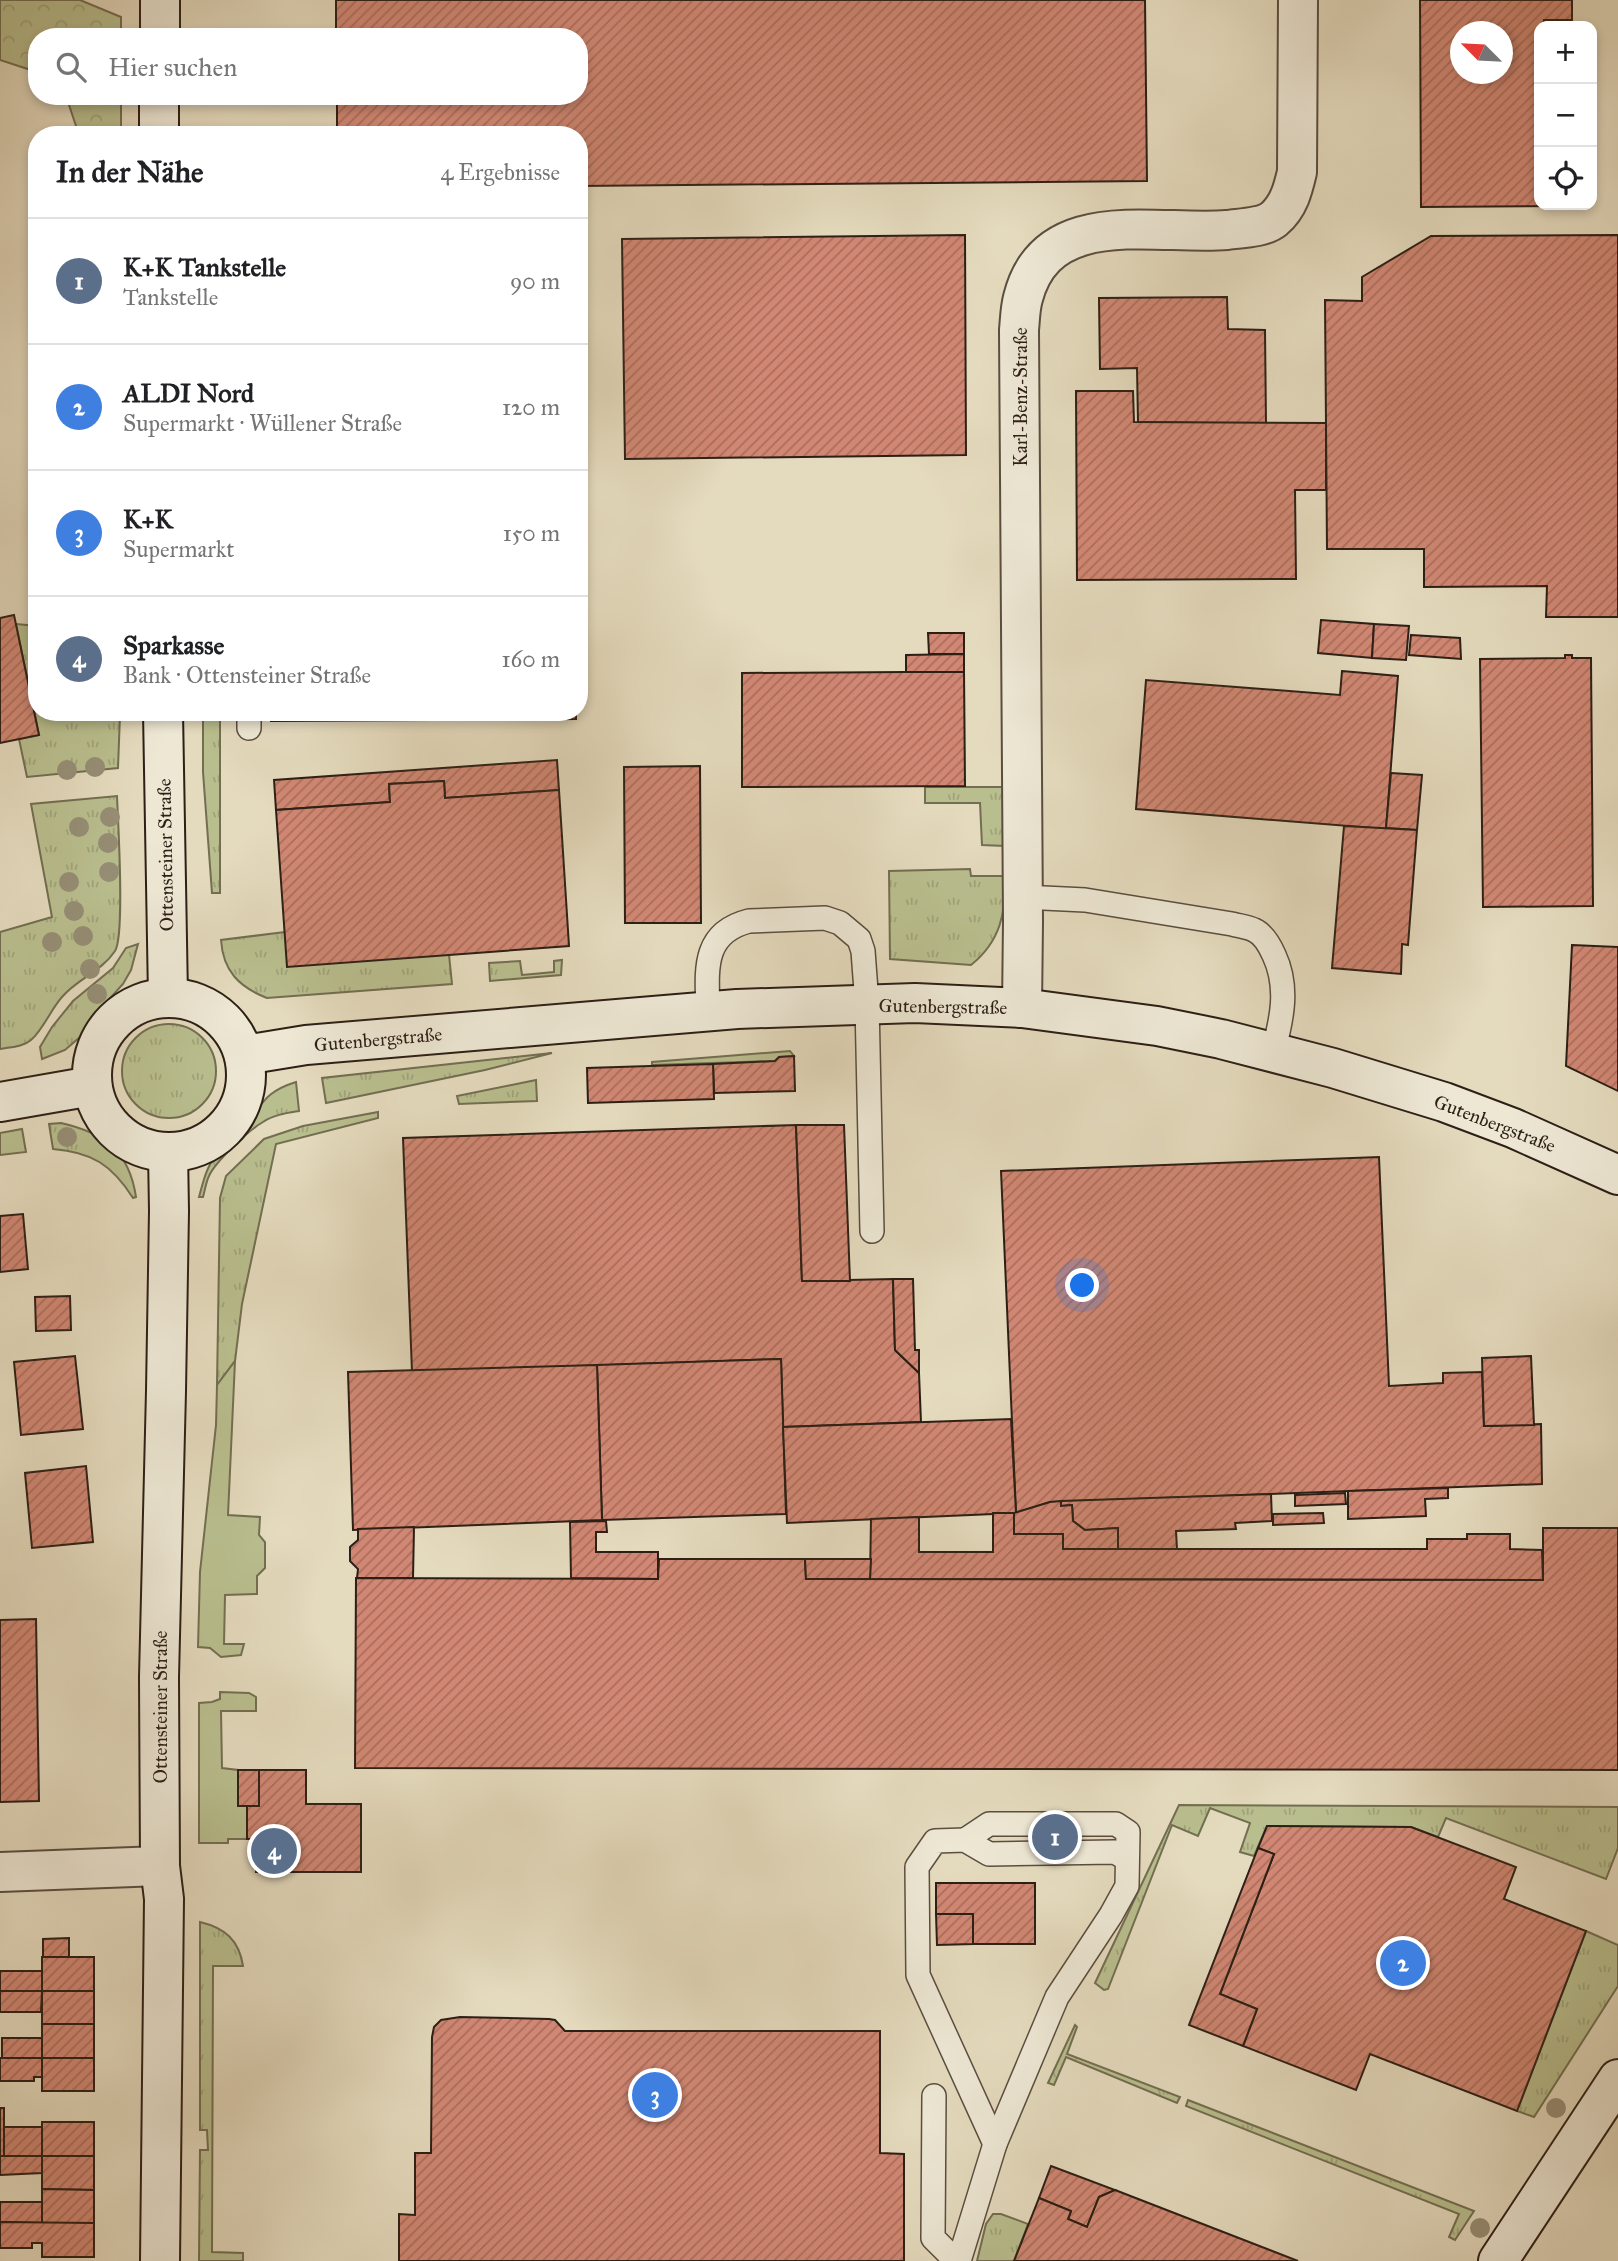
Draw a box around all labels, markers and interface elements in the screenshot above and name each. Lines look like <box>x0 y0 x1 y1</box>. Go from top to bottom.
north arrow <box>1450 21 1513 84</box>
map controls <box>1534 21 1597 210</box>
button: + <box>1534 21 1597 84</box>
search box <box>28 28 588 105</box>
icon: search <box>52 48 90 86</box>
text: Hier suchen <box>108 51 237 83</box>
button: − <box>1534 84 1597 147</box>
button: locate <box>1534 147 1597 210</box>
text: In der Nähe <box>56 154 204 190</box>
text: 4 Ergebnisse <box>441 158 560 186</box>
text: K+K Tankstelle <box>123 251 286 283</box>
text: 1 <box>74 267 84 295</box>
text: 90 m <box>510 267 560 295</box>
text: Tankstelle <box>123 283 218 311</box>
street label: Karl-Benz-Straße <box>1009 327 1032 467</box>
text: ALDI Nord <box>123 377 254 409</box>
text: 2 <box>73 393 85 421</box>
text: 120 m <box>502 393 560 421</box>
text: Supermarkt · Wüllener Straße <box>123 409 402 437</box>
text: K+K <box>123 503 173 535</box>
text: 3 <box>74 519 84 547</box>
text: 150 m <box>503 519 560 547</box>
text: Supermarkt <box>123 535 234 563</box>
text: Sparkasse <box>123 629 224 661</box>
text: 4 <box>73 645 85 673</box>
text: 160 m <box>502 645 560 673</box>
text: Bank · Ottensteiner Straße <box>123 661 371 689</box>
street label: Ottensteiner Straße <box>153 778 178 932</box>
street label: Gutenbergstraße <box>879 994 1008 1020</box>
street label: Gutenbergstraße <box>313 1022 443 1058</box>
street label: Gutenbergstraße <box>1430 1090 1559 1158</box>
your location <box>1065 1268 1099 1302</box>
street label: Ottensteiner Straße <box>149 1630 172 1783</box>
pin: 1 <box>1032 1811 1078 1863</box>
pin: 4 <box>251 1825 297 1877</box>
pin: 2 <box>1380 1937 1426 1989</box>
pin: 3 <box>632 2069 678 2121</box>

